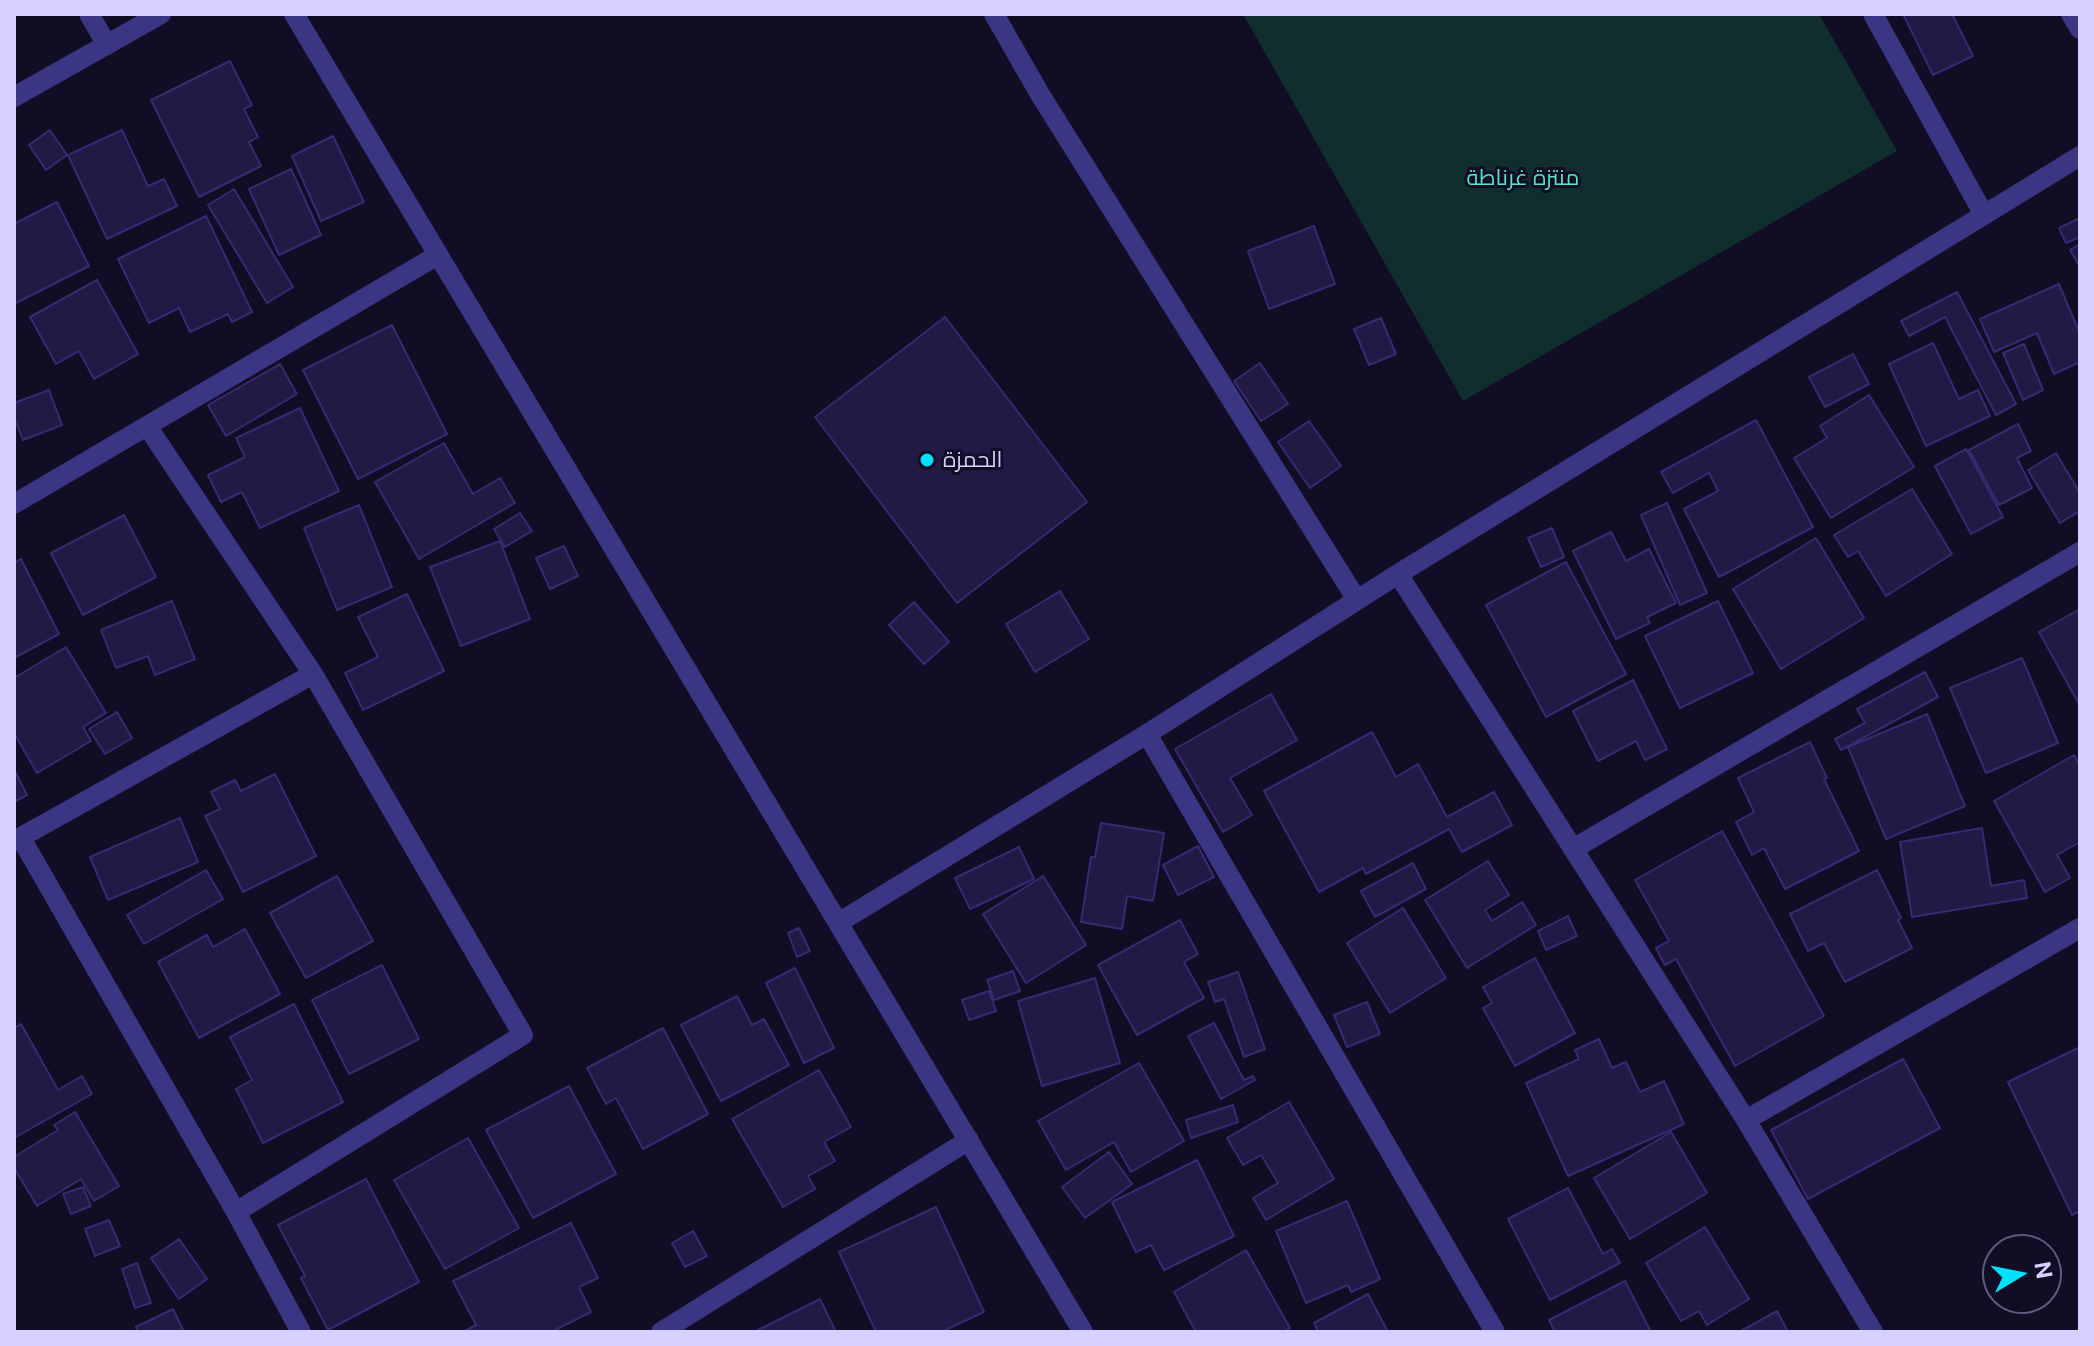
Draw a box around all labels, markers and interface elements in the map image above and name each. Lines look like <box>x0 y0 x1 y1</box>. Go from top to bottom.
park label: منتزة غرناطة <box>1467 165 1579 191</box>
place label: الحمزة <box>943 447 1003 473</box>
marker: الحمزة <box>918 451 936 469</box>
north arrow <box>1982 1234 2062 1314</box>
text: N <box>2029 1259 2058 1281</box>

